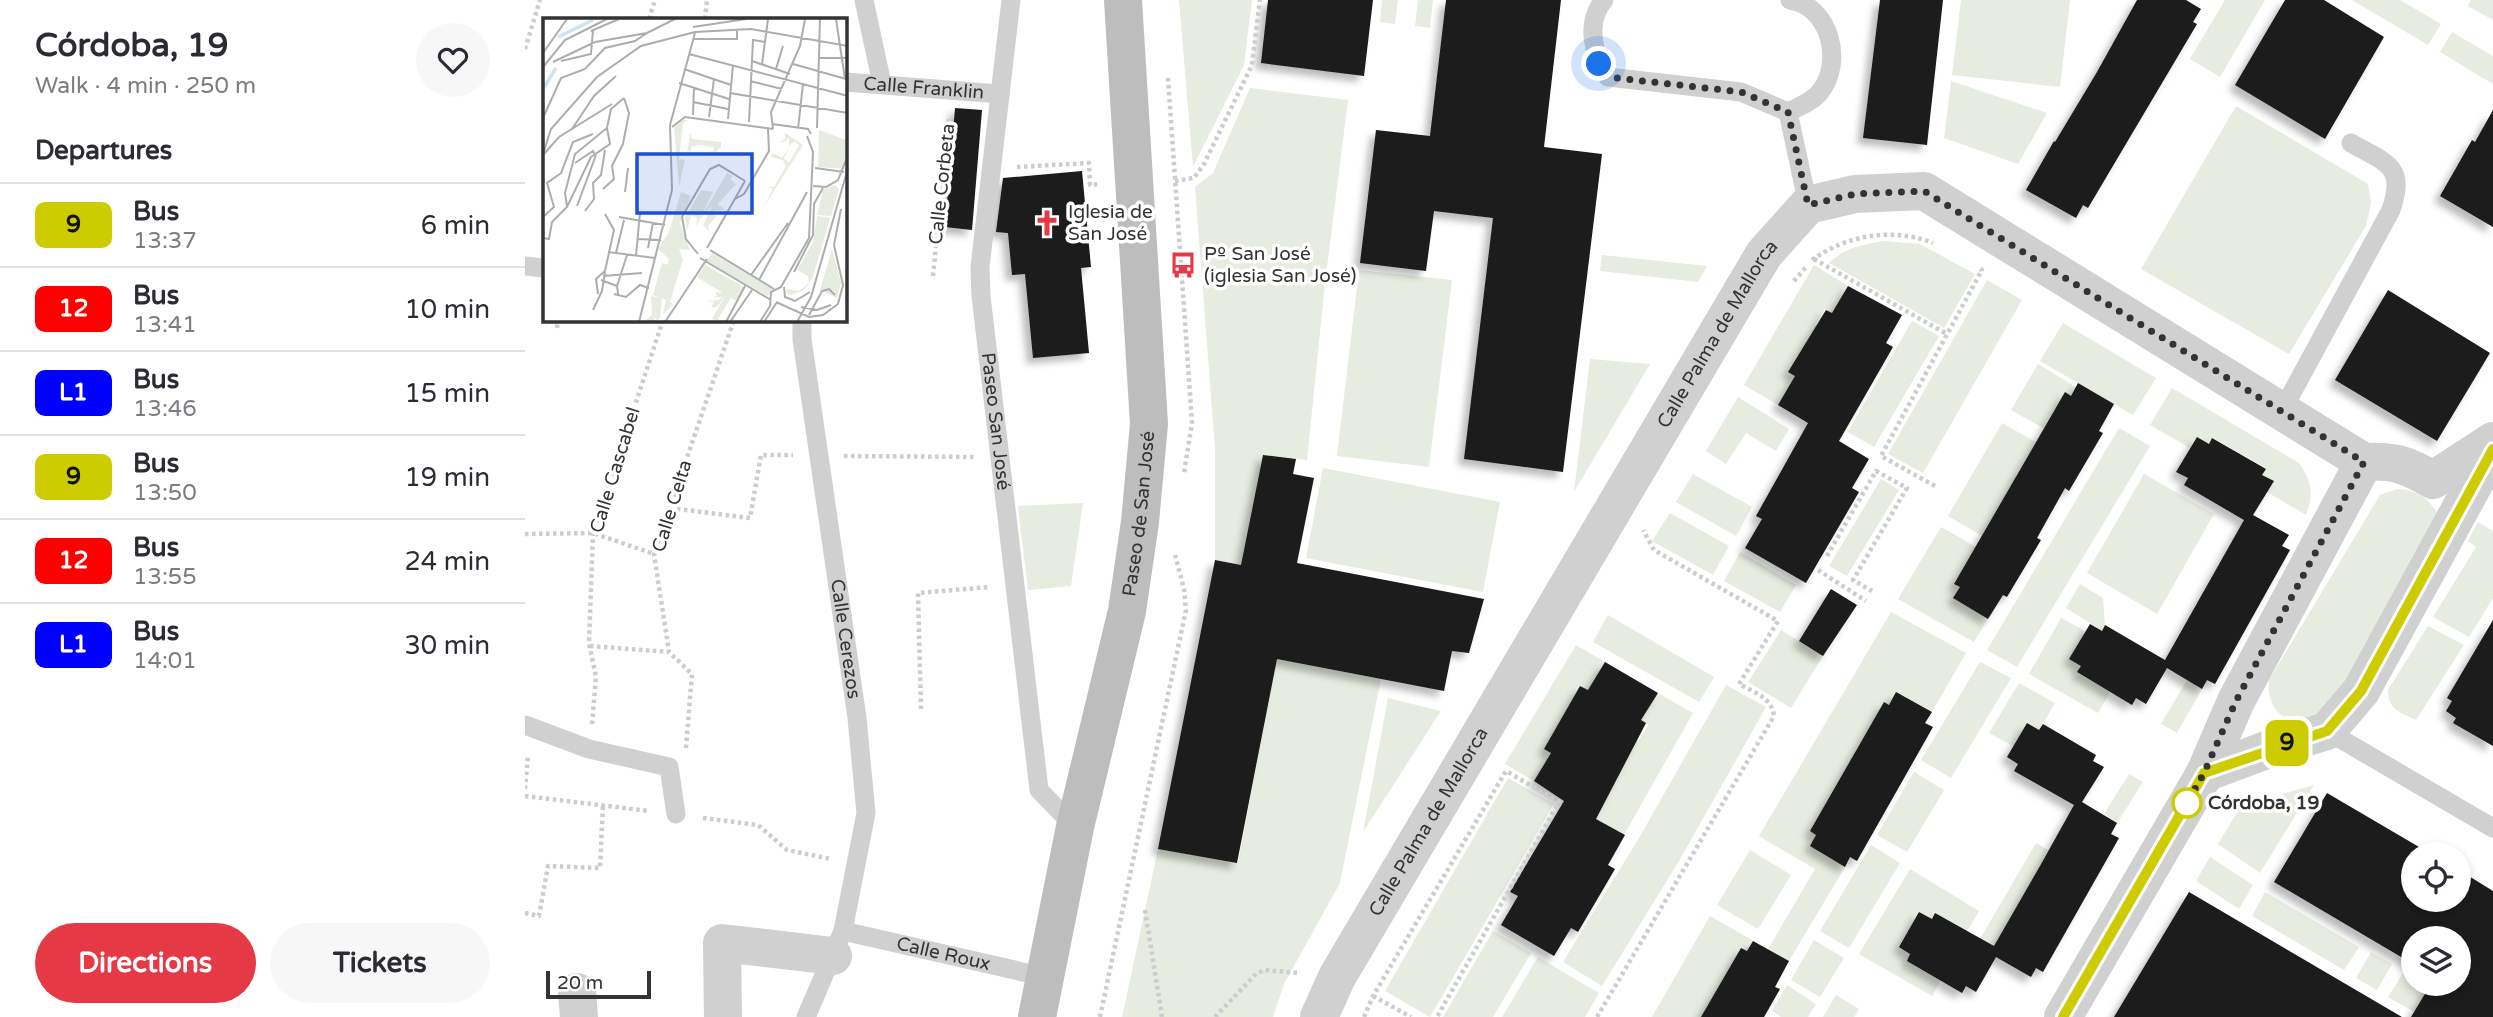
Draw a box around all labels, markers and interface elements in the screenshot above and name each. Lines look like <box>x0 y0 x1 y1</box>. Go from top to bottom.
inset map <box>543 18 847 322</box>
button: heart <box>416 23 490 97</box>
text: Córdoba, 19 <box>35 26 228 65</box>
your location <box>1581 46 1616 81</box>
text: Walk · 4 min · 250 m <box>35 72 256 100</box>
street label: Calle Franklin <box>863 72 985 104</box>
street label: Calle Corbeta <box>925 122 959 246</box>
text: Departures <box>35 135 172 166</box>
text: Bus <box>133 196 179 227</box>
place label: Iglesia de San José <box>1068 201 1153 245</box>
church icon: Iglesia de San José <box>1032 208 1062 238</box>
text: 9 <box>66 210 81 239</box>
text: 6 min <box>421 210 490 241</box>
text: 13:37 <box>133 227 197 255</box>
street label: Calle Palma de Mallorca <box>1653 235 1782 432</box>
place label: Pº San José (iglesia San José) <box>1204 243 1356 287</box>
bus stop icon: Pº San José (iglesia San José) <box>1168 250 1198 280</box>
text: Bus <box>133 280 179 311</box>
text: 12 <box>58 294 89 323</box>
text: 10 min <box>404 294 490 325</box>
text: 13:41 <box>133 311 197 339</box>
street label: Paseo San José <box>977 351 1015 491</box>
text: Bus <box>133 364 179 395</box>
text: L1 <box>59 378 88 407</box>
text: 15 min <box>404 378 490 409</box>
text: 13:46 <box>133 395 197 423</box>
street label: Calle Cascabel <box>585 404 645 536</box>
street label: Paseo de San José <box>1118 430 1159 598</box>
text: Bus <box>133 448 179 479</box>
street label: Calle Celta <box>648 457 696 555</box>
text: 9 <box>66 462 81 491</box>
text: 19 min <box>404 462 490 493</box>
text: 13:50 <box>133 479 197 507</box>
text: Bus <box>133 532 179 563</box>
text: 12 <box>58 546 89 575</box>
text: 24 min <box>404 546 490 577</box>
text: 13:55 <box>133 563 197 591</box>
street label: Calle Cerezos <box>826 578 865 700</box>
text: Bus <box>133 616 179 647</box>
text: L1 <box>59 630 88 659</box>
text: 30 min <box>404 630 490 661</box>
text: 14:01 <box>133 647 197 675</box>
line badge: 9 <box>2264 720 2310 766</box>
street label: Calle Palma de Mallorca <box>1364 724 1493 920</box>
text: 9 <box>2279 728 2295 757</box>
marker: Córdoba, 19 <box>2172 788 2202 818</box>
place label: Córdoba, 19 <box>2208 792 2319 814</box>
map controls <box>2401 842 2471 996</box>
button: locate <box>2401 842 2471 912</box>
button: Directions <box>35 923 256 1003</box>
button: Tickets <box>270 923 490 1003</box>
button: layers <box>2401 926 2471 996</box>
street label: Calle Roux <box>894 933 993 975</box>
scale bar <box>546 968 651 1000</box>
text: 20 m <box>557 972 603 994</box>

